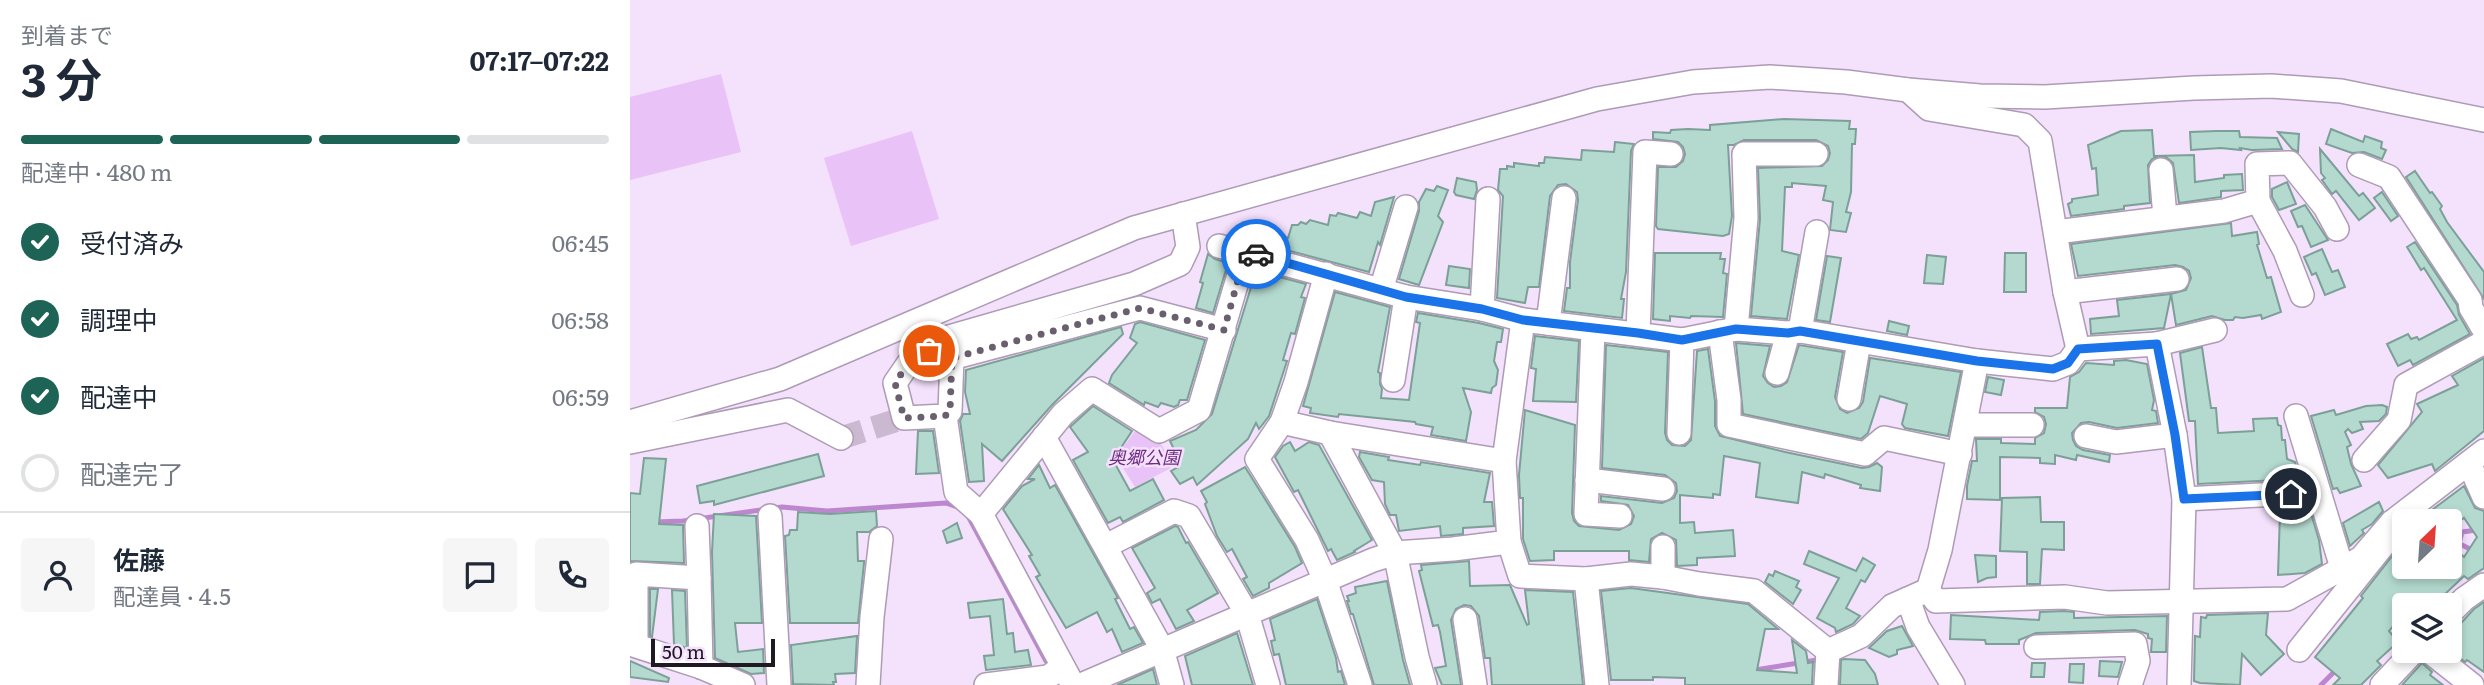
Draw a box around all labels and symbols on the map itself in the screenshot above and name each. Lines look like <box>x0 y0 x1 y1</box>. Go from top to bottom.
courier <box>1221 219 1291 289</box>
pin <box>899 321 959 381</box>
park label: 奥郷公園 <box>1108 443 1183 470</box>
pin <box>2261 464 2321 524</box>
north arrow <box>2392 509 2462 579</box>
scale bar <box>651 636 775 668</box>

